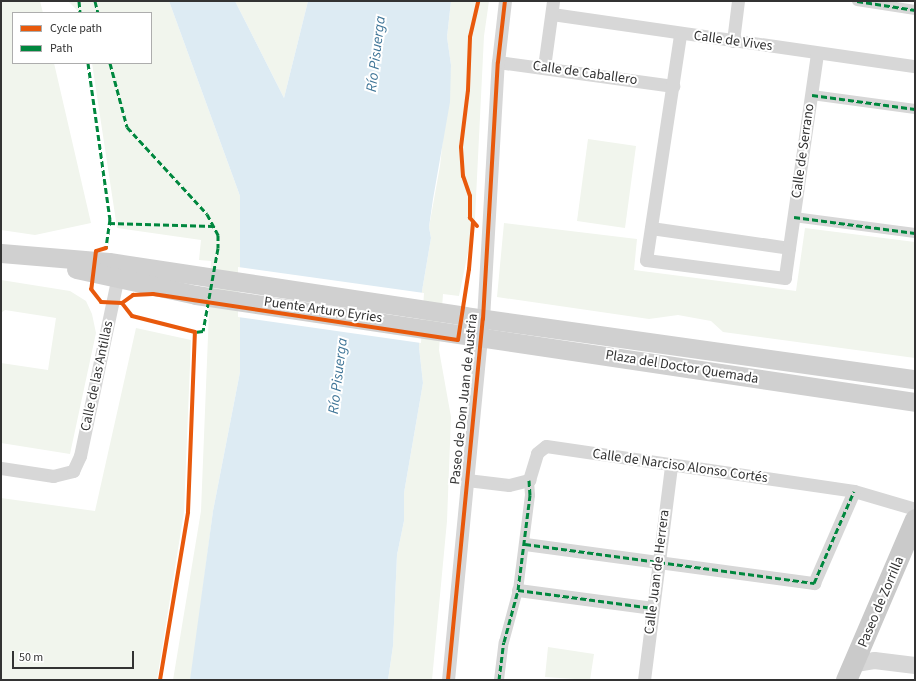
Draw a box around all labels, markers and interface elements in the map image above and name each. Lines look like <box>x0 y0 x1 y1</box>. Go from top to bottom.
legend <box>12 12 152 64</box>
water label: Río Pisuerga <box>362 15 390 93</box>
text: Cycle path <box>50 20 102 37</box>
street label: Calle de Vives <box>693 27 773 55</box>
text: Path <box>50 40 73 57</box>
street label: Calle de Caballero <box>532 57 638 89</box>
street label: Calle de Serrano <box>788 103 818 199</box>
street label: Puente Arturo Eyries <box>263 293 383 327</box>
street label: Paseo de Don Juan de Austria <box>447 313 481 485</box>
street label: Calle de las Antillas <box>77 319 117 433</box>
water label: Río Pisuerga <box>324 337 352 415</box>
street label: Plaza del Doctor Quemada <box>604 347 760 387</box>
street label: Calle de Narciso Alonso Cortés <box>591 445 769 487</box>
street label: Calle Juan de Herrera <box>641 509 673 635</box>
street label: Paseo de Zorrilla <box>854 554 908 650</box>
scale bar <box>14 643 136 669</box>
text: 50 m <box>19 649 43 666</box>

